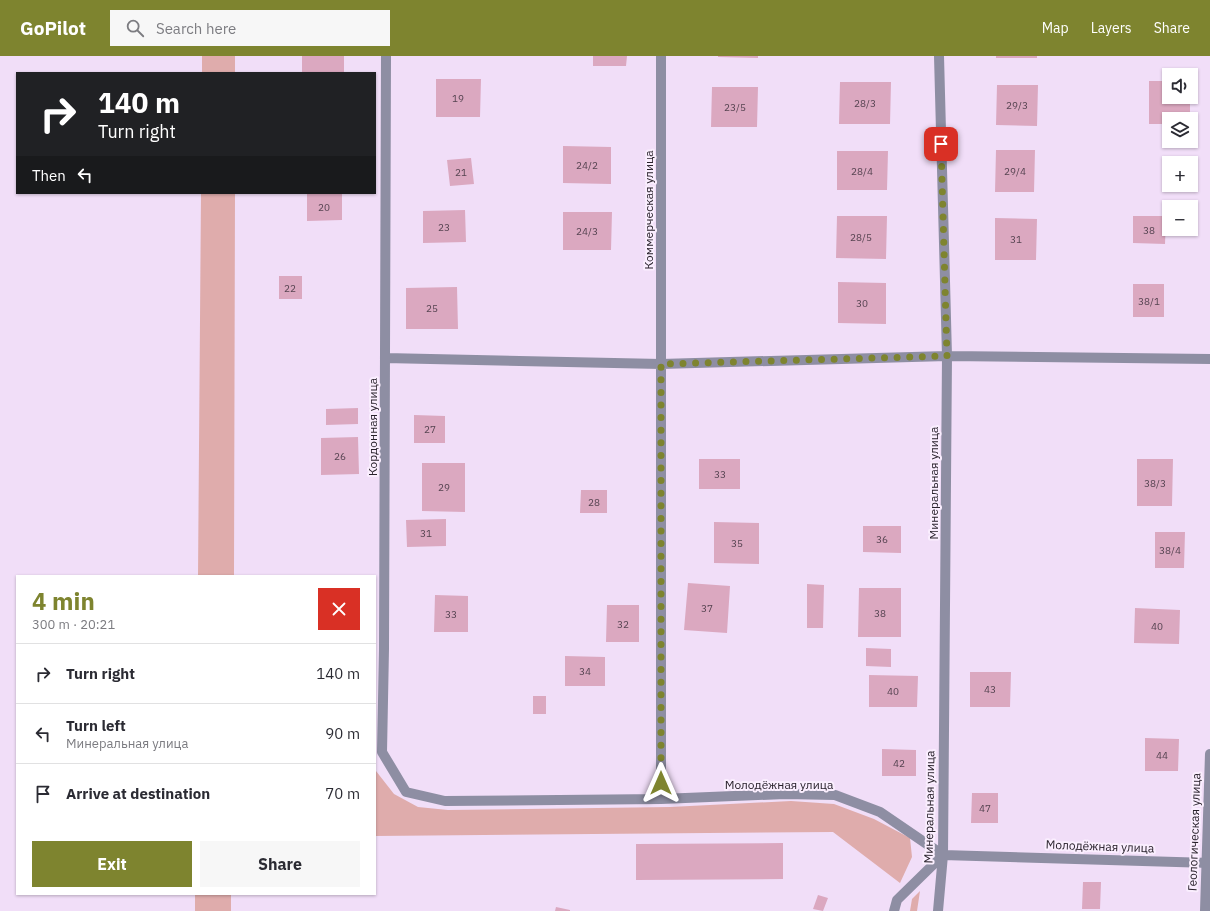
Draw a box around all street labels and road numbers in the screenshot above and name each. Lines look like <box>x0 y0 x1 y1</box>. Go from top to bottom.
street label: Коммерческая улица <box>641 150 656 270</box>
street label: Кордонная улица <box>365 377 380 476</box>
street label: Минеральная улица <box>926 426 941 539</box>
street label: Минеральная улица <box>921 750 937 864</box>
street label: Геологическая улица <box>1184 772 1204 891</box>
street label: Молодёжная улица <box>725 777 834 792</box>
street label: Молодёжная улица <box>1045 837 1155 855</box>

